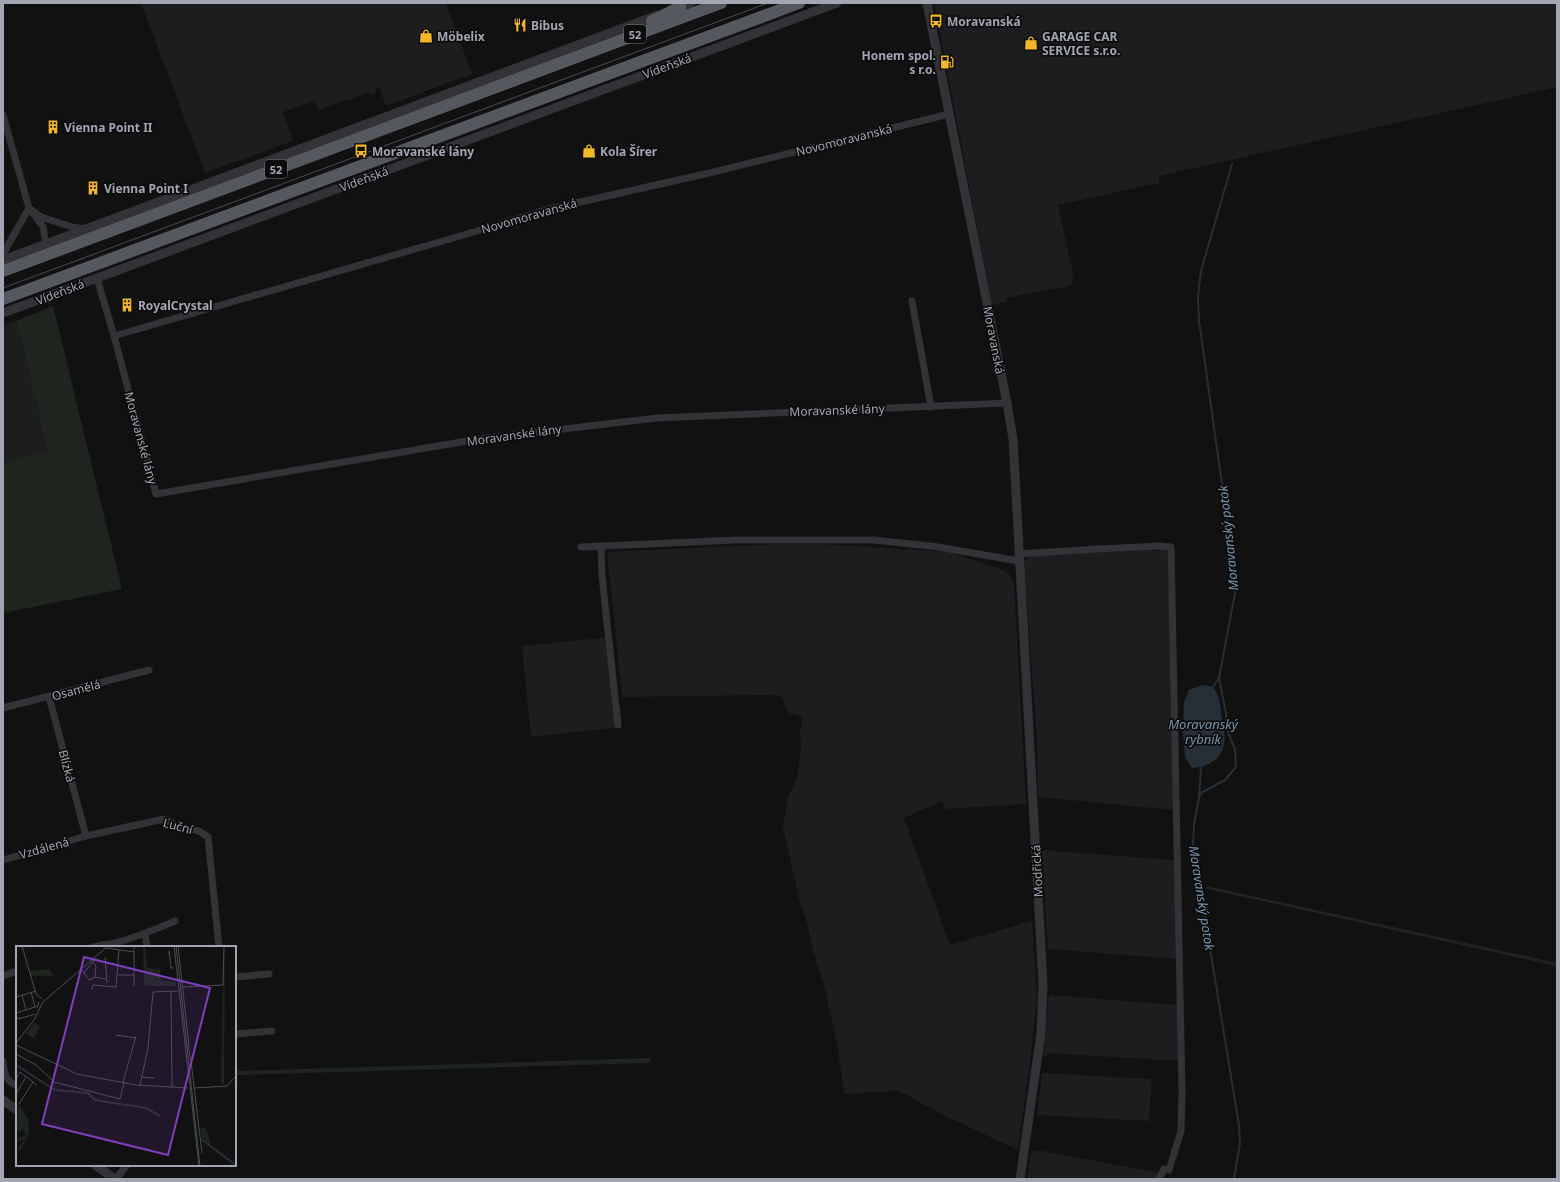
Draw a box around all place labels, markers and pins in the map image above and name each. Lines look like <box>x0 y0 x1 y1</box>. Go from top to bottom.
bus stop icon: Moravanská <box>928 13 944 29</box>
place label: Moravanská <box>947 13 1021 30</box>
restaurant icon: Bibus <box>512 17 528 33</box>
place label: Bibus <box>531 17 564 34</box>
shop icon: Möbelix <box>418 28 434 44</box>
place label: Möbelix <box>437 28 485 45</box>
place label: GARAGE CAR SERVICE s.r.o. <box>1042 28 1120 59</box>
shop icon: GARAGE CAR SERVICE s.r.o. <box>1023 35 1039 51</box>
place label: Honem spol. s r.o. <box>861 47 936 78</box>
fuel station icon: Honem spol. s r.o. <box>939 54 955 70</box>
building icon: Vienna Point II <box>45 119 61 135</box>
place label: Vienna Point II <box>64 119 153 136</box>
bus stop icon: Moravanské lány <box>353 143 369 159</box>
place label: Moravanské lány <box>372 143 474 160</box>
shop icon: Kola Šírer <box>581 143 597 159</box>
place label: Kola Šírer <box>600 143 658 160</box>
building icon: Vienna Point I <box>85 180 101 196</box>
place label: Vienna Point I <box>104 180 188 197</box>
building icon: RoyalCrystal <box>119 297 135 313</box>
place label: RoyalCrystal <box>138 297 213 314</box>

